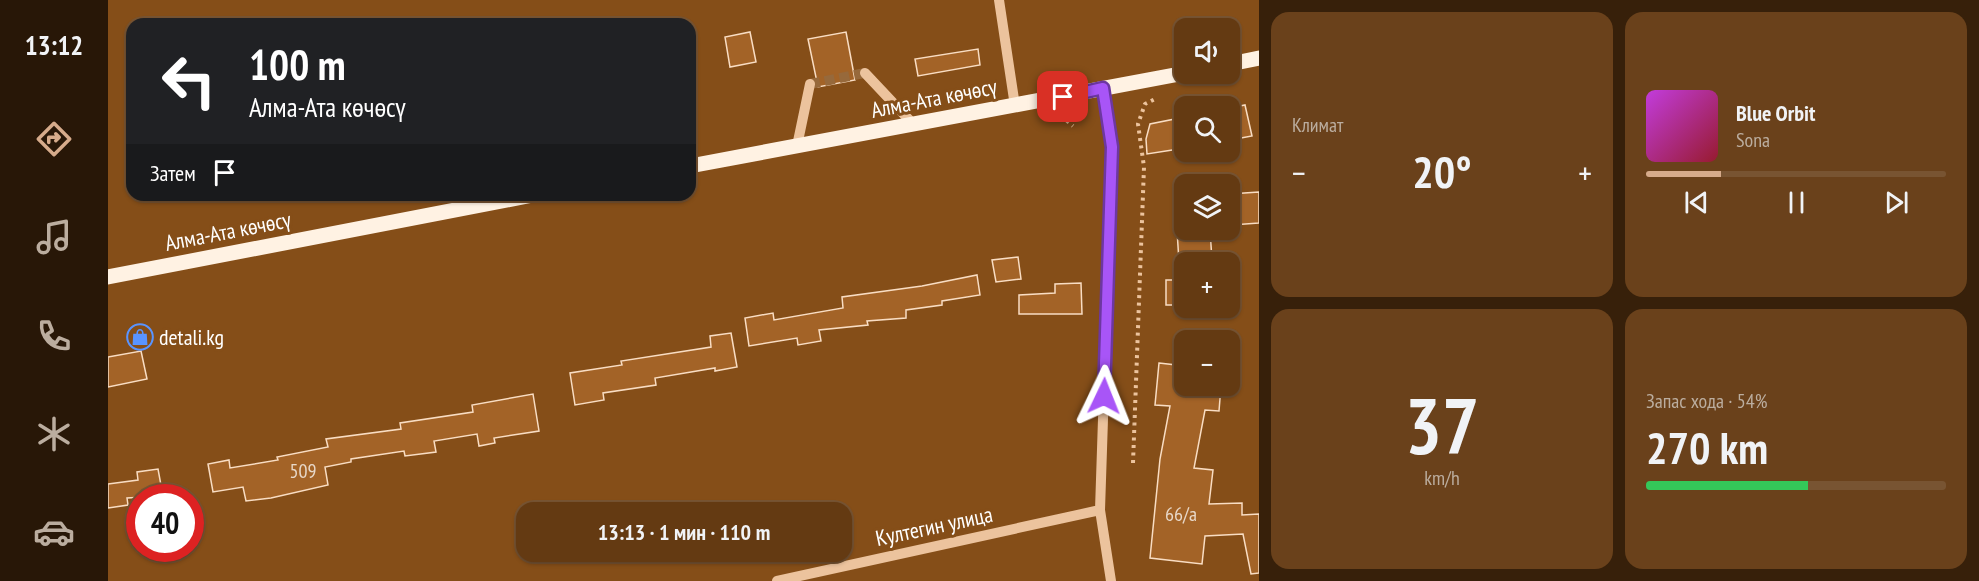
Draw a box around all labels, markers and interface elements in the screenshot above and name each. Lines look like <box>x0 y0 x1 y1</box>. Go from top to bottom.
map controls <box>1174 18 1240 396</box>
button: sound <box>1174 18 1240 84</box>
text: 13:12 <box>25 28 83 62</box>
text: 100 m <box>249 37 346 92</box>
icon: left <box>150 42 228 120</box>
pin <box>1037 71 1088 122</box>
street label: Алма-Ата көчөсү <box>869 72 1000 124</box>
icon: arrive <box>1046 80 1079 113</box>
text: Алма-Ата көчөсү <box>249 90 406 124</box>
button: search <box>1174 96 1240 162</box>
text: Blue Orbit <box>1736 99 1815 127</box>
text: Климат <box>1292 112 1343 138</box>
icon: directions <box>33 118 75 160</box>
text: Sona <box>1736 127 1770 153</box>
text: 20° <box>1412 142 1472 200</box>
text: − <box>1292 151 1306 194</box>
text: + <box>1578 151 1592 194</box>
icon: arrive <box>208 156 241 189</box>
text: Затем <box>150 159 196 187</box>
button: layers <box>1174 174 1240 240</box>
icon: previous <box>1680 186 1713 219</box>
icon: pause <box>1780 186 1813 219</box>
icon: next <box>1880 186 1913 219</box>
street label: Алма-Ата көчөсү <box>163 205 294 257</box>
icon: music <box>33 216 75 258</box>
button: + <box>1174 252 1240 318</box>
icon: phone <box>33 315 75 357</box>
shop icon: detali.kg <box>125 322 155 352</box>
place label: detali.kg <box>159 323 224 351</box>
button: − <box>1174 330 1240 396</box>
position arrow <box>1072 364 1136 428</box>
text: 37 <box>1405 375 1479 476</box>
text: Запас хода · 54% <box>1646 388 1767 414</box>
icon: climate <box>33 413 75 455</box>
text: 270 km <box>1646 418 1768 476</box>
house number: 509 <box>290 458 317 484</box>
text: km/h <box>1424 465 1460 491</box>
speed limit sign: 40 <box>126 484 204 562</box>
street label: Култегин улица <box>873 500 995 552</box>
house number: 66/а <box>1165 501 1197 527</box>
icon: car <box>33 511 75 553</box>
text: 13:13 · 1 мин · 110 m <box>598 518 770 546</box>

